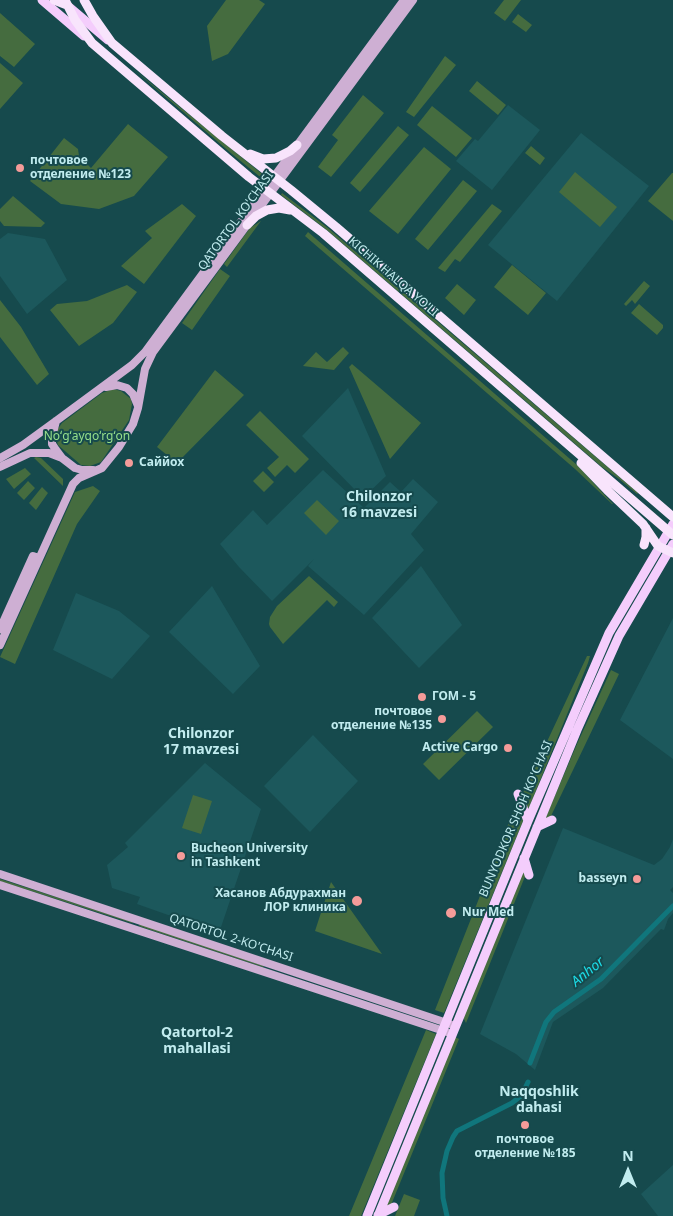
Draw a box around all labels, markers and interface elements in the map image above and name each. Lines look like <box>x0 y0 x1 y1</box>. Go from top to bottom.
place label: почтовое отделение №123 <box>30 154 131 182</box>
marker: почтовое отделение №123 <box>14 162 26 174</box>
street label: QATORTOL KO'CHASI <box>195 169 277 273</box>
street label: KICHIK HALQA YO'LI <box>345 234 441 320</box>
park label: Noʻgʻayqoʻrgʻon <box>44 430 130 444</box>
place label: Саййох <box>139 456 184 470</box>
marker: Саййох <box>123 457 135 469</box>
district label: Chilonzor 16 mavzesi <box>341 489 417 522</box>
place label: ГОМ - 5 <box>432 690 476 704</box>
marker: ГОМ - 5 <box>416 691 428 703</box>
place label: почтовое отделение №135 <box>331 705 432 733</box>
marker: почтовое отделение №135 <box>436 713 448 725</box>
district label: Chilonzor 17 mavzesi <box>163 726 239 759</box>
street label: BUNYODKOR SHOH KO'CHASI <box>476 739 556 899</box>
place label: Active Cargo <box>422 741 498 755</box>
marker: Active Cargo <box>502 742 514 754</box>
place label: Bucheon University in Tashkent <box>191 842 308 870</box>
marker: Bucheon University in Tashkent <box>175 850 187 862</box>
place label: basseyn <box>579 872 627 886</box>
marker: basseyn <box>631 873 643 885</box>
place label: Хасанов Абдурахман ЛОР клиника <box>215 887 346 915</box>
marker: Хасанов Абдурахман ЛОР клиника <box>350 894 364 908</box>
marker: Nur Med <box>444 906 458 920</box>
place label: Nur Med <box>462 906 514 920</box>
street label: QATORTOL 2-KO'CHASI <box>167 911 295 965</box>
water label: Anhor <box>568 954 608 990</box>
district label: Qatortol-2 mahallasi <box>161 1025 233 1058</box>
district label: Naqqoshlik dahasi <box>499 1084 579 1116</box>
marker: почтовое отделение №185 <box>519 1119 531 1131</box>
place label: почтовое отделение №185 <box>474 1133 576 1161</box>
north arrow <box>603 1146 653 1196</box>
text: N <box>622 1146 634 1165</box>

